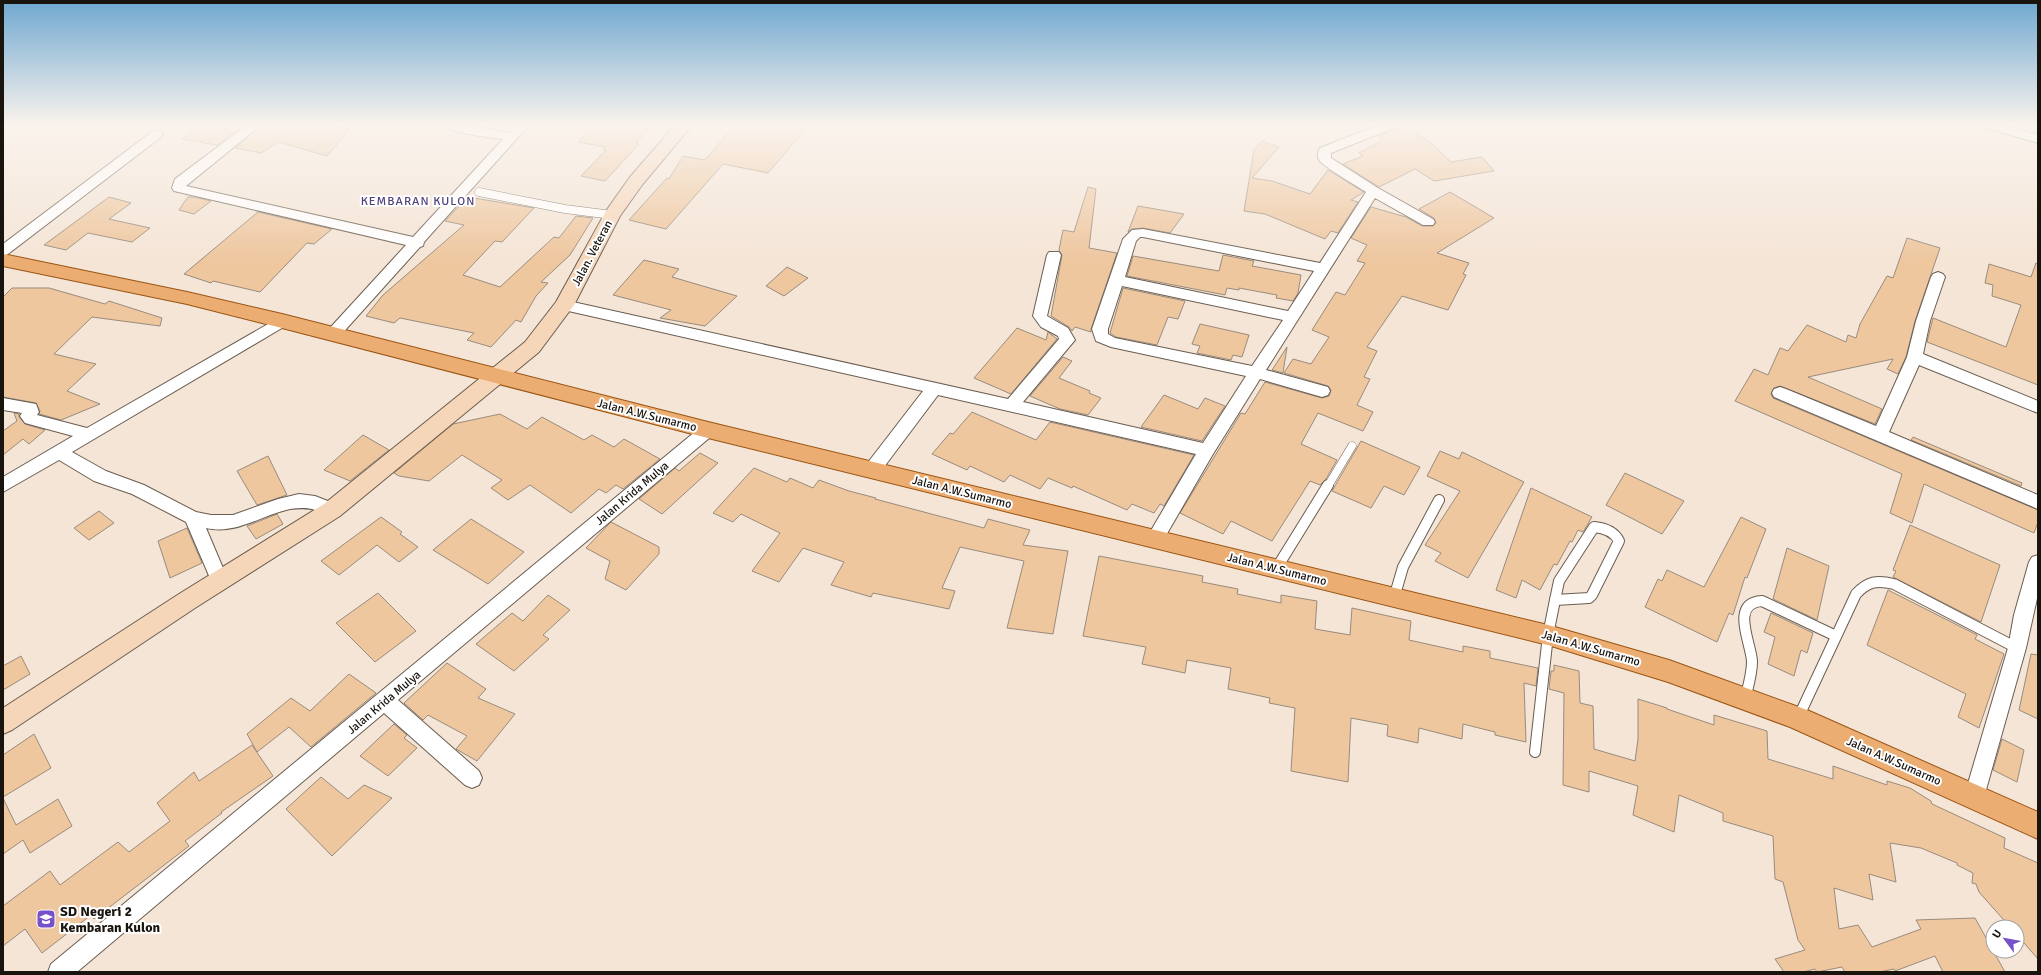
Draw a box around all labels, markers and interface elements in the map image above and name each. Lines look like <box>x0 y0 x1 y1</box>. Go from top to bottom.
district label: KEMBARAN KULON <box>361 194 475 209</box>
street label: Jalan. Veteran <box>569 218 616 289</box>
street label: Jalan A.W.Sumarmo <box>596 396 698 435</box>
street label: Jalan Krida Mulya <box>593 458 672 528</box>
street label: Jalan A.W.Sumarmo <box>911 473 1013 512</box>
street label: Jalan A.W.Sumarmo <box>1226 550 1328 589</box>
street label: Jalan A.W.Sumarmo <box>1540 627 1642 670</box>
street label: Jalan Krida Mulya <box>345 667 424 737</box>
street label: Jalan A.W.Sumarmo <box>1844 734 1943 789</box>
place label: SD Negeri 2 Kembaran Kulon <box>60 903 161 936</box>
school or university icon: SD Negeri 2 Kembaran Kulon <box>35 908 57 930</box>
north arrow <box>1985 919 2025 959</box>
text: U <box>1989 927 2004 941</box>

